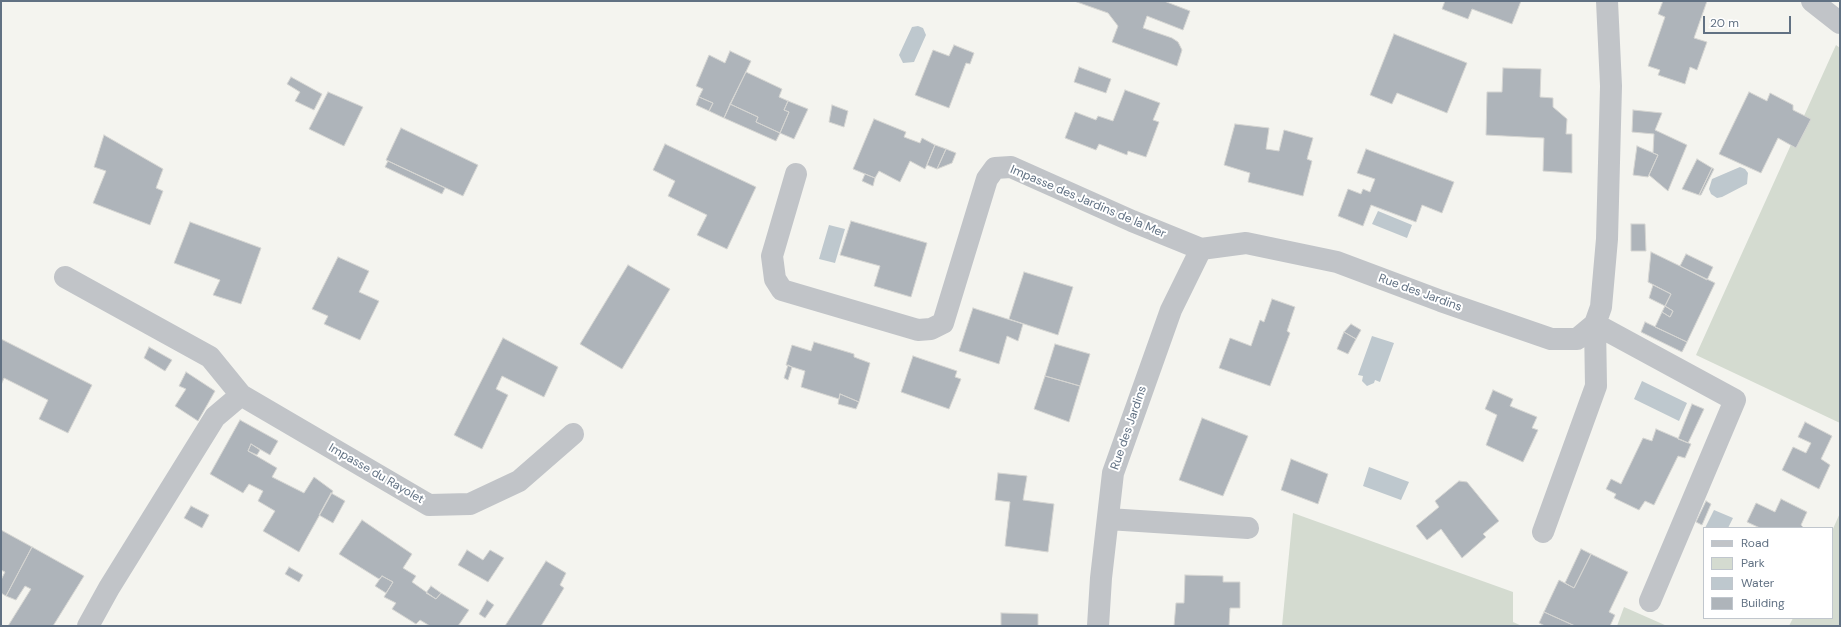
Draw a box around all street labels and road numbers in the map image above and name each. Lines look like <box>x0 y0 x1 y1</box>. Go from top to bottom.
street label: Impasse des Jardins de la Mer <box>1008 163 1168 241</box>
street label: Rue des Jardins <box>1376 271 1464 315</box>
street label: Rue des Jardins <box>1108 384 1150 472</box>
street label: Impasse du Rayolet <box>326 441 426 507</box>

